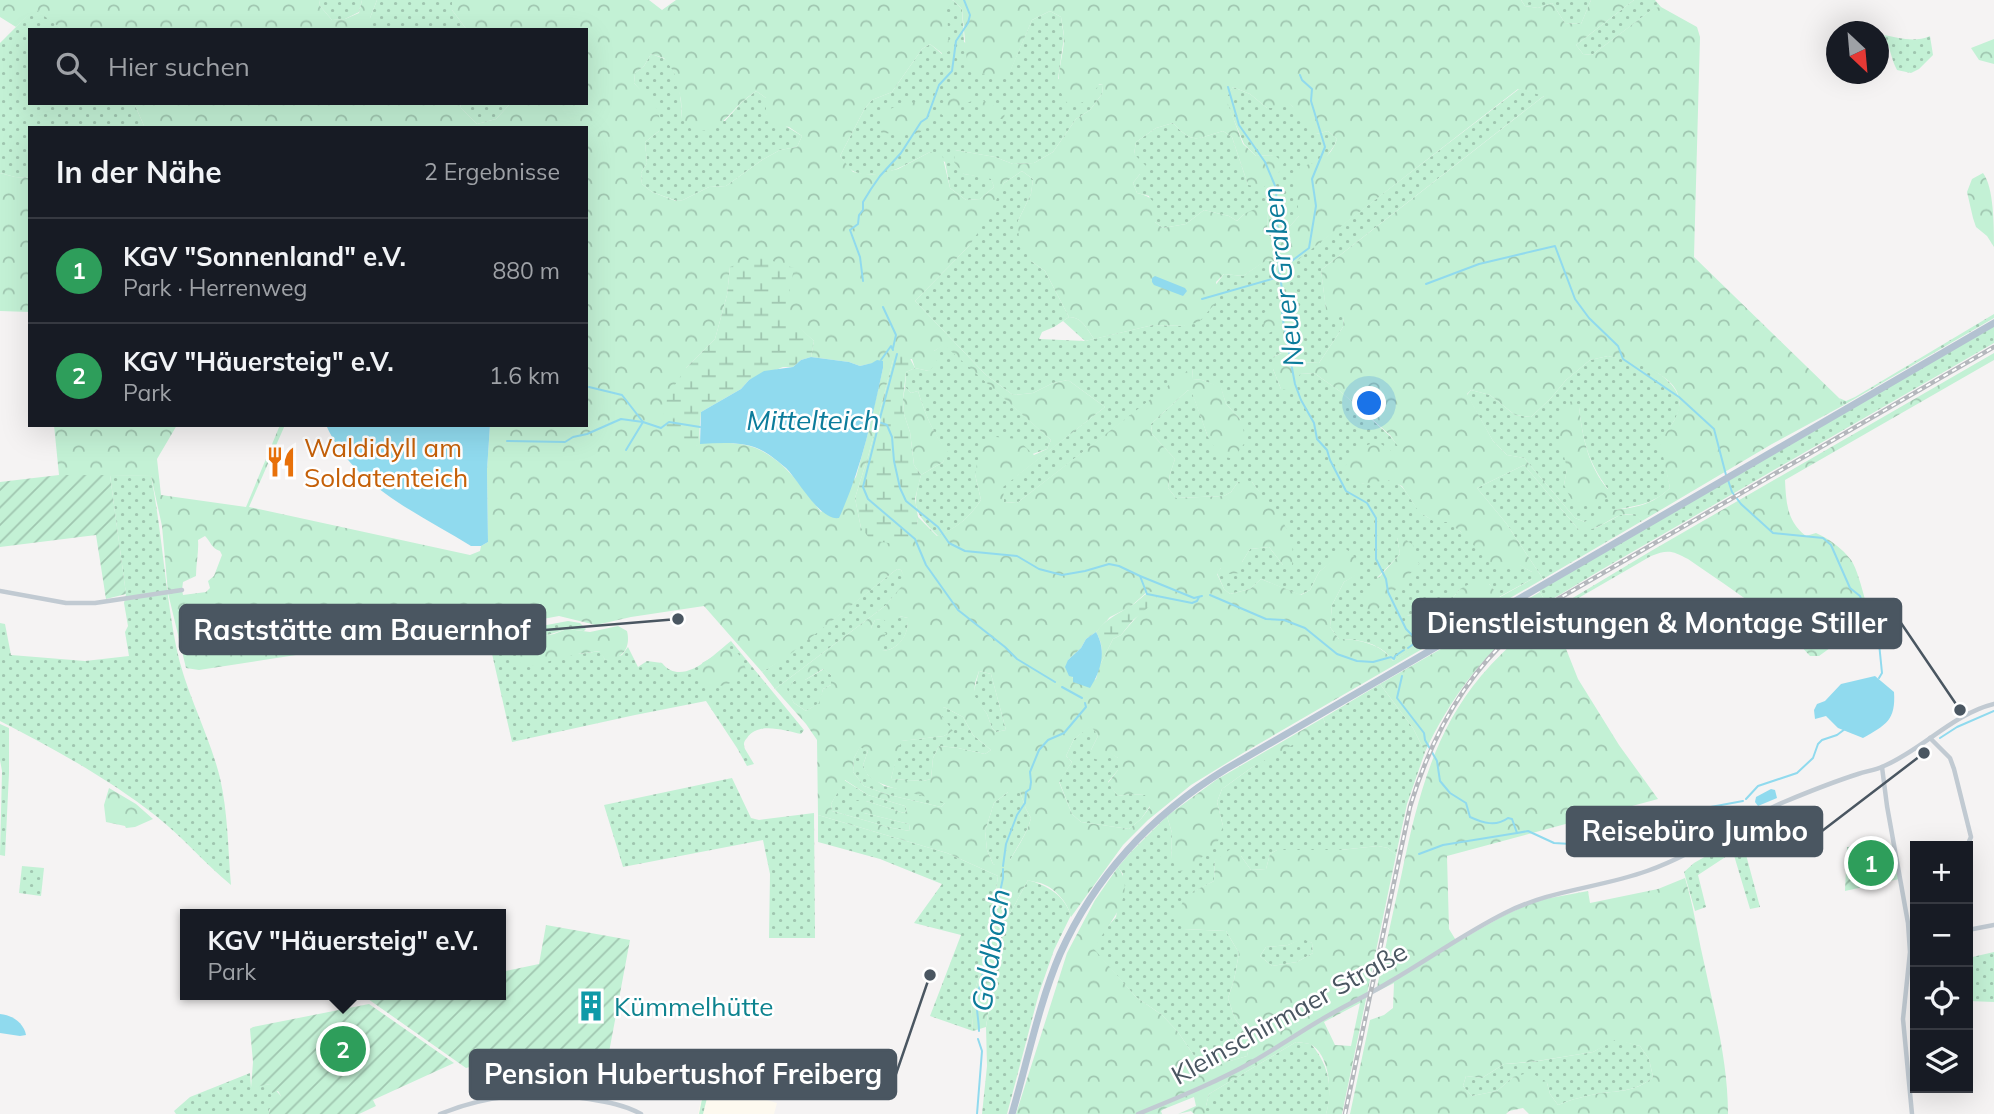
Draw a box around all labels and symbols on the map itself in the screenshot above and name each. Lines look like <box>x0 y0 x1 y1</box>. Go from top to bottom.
north arrow <box>1826 21 1889 84</box>
water label: Neuer Graben <box>1254 185 1310 369</box>
your location <box>1352 386 1386 420</box>
water label: Mittelteich <box>746 402 880 437</box>
place label: Waldidyll am Soldatenteich <box>304 431 468 494</box>
restaurant icon: Waldidyll am Soldatenteich <box>264 445 298 479</box>
callout: Dienstleistungen & Montage Stiller <box>1413 599 1901 648</box>
callout: Raststätte am Bauernhof <box>180 605 545 654</box>
text: Dienstleistungen & Montage Stiller <box>1427 605 1887 640</box>
text: Raststätte am Bauernhof <box>194 612 531 647</box>
callout: Reisebüro Jumbo <box>1567 807 1822 856</box>
text: Reisebüro Jumbo <box>1582 813 1808 848</box>
pin: 1 <box>1848 837 1894 889</box>
water label: Goldbach <box>963 886 1017 1014</box>
street label: Kleinschirmaer Straße <box>1165 934 1413 1092</box>
building icon: Kümmelhütte <box>574 989 608 1023</box>
place label: Kümmelhütte <box>614 990 773 1023</box>
pin: 2 <box>320 1023 366 1075</box>
callout: Pension Hubertushof Freiberg <box>470 1050 896 1099</box>
text: Pension Hubertushof Freiberg <box>484 1056 882 1091</box>

